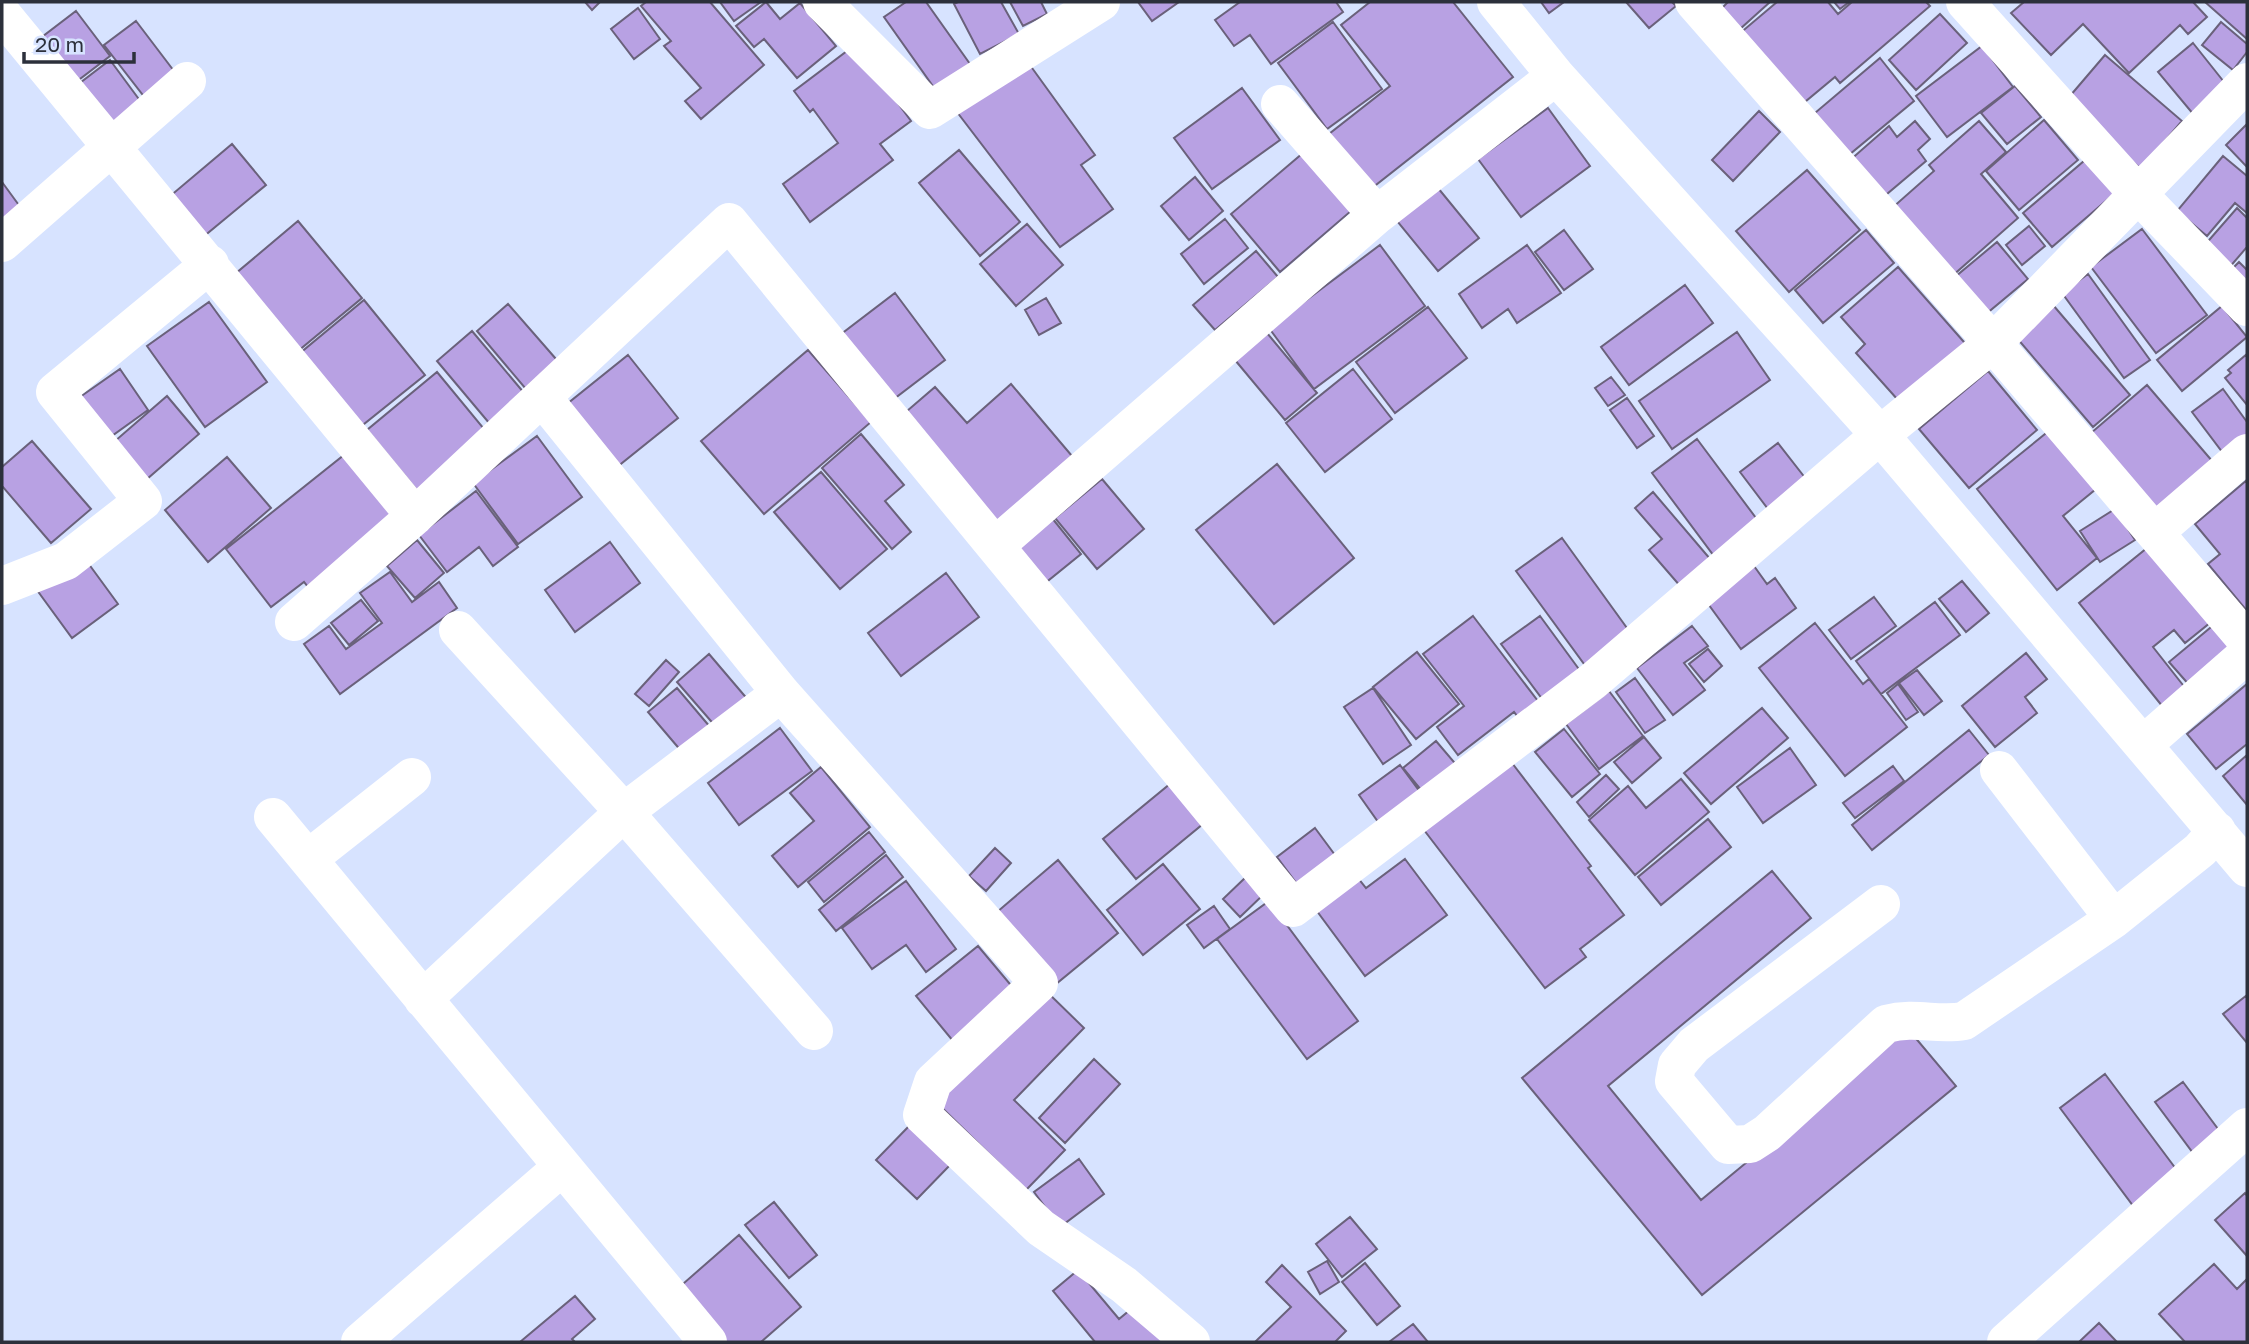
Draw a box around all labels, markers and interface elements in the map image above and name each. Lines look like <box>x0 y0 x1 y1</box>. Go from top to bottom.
scale bar <box>24 21 135 65</box>
text: 20 m <box>35 31 84 57</box>

